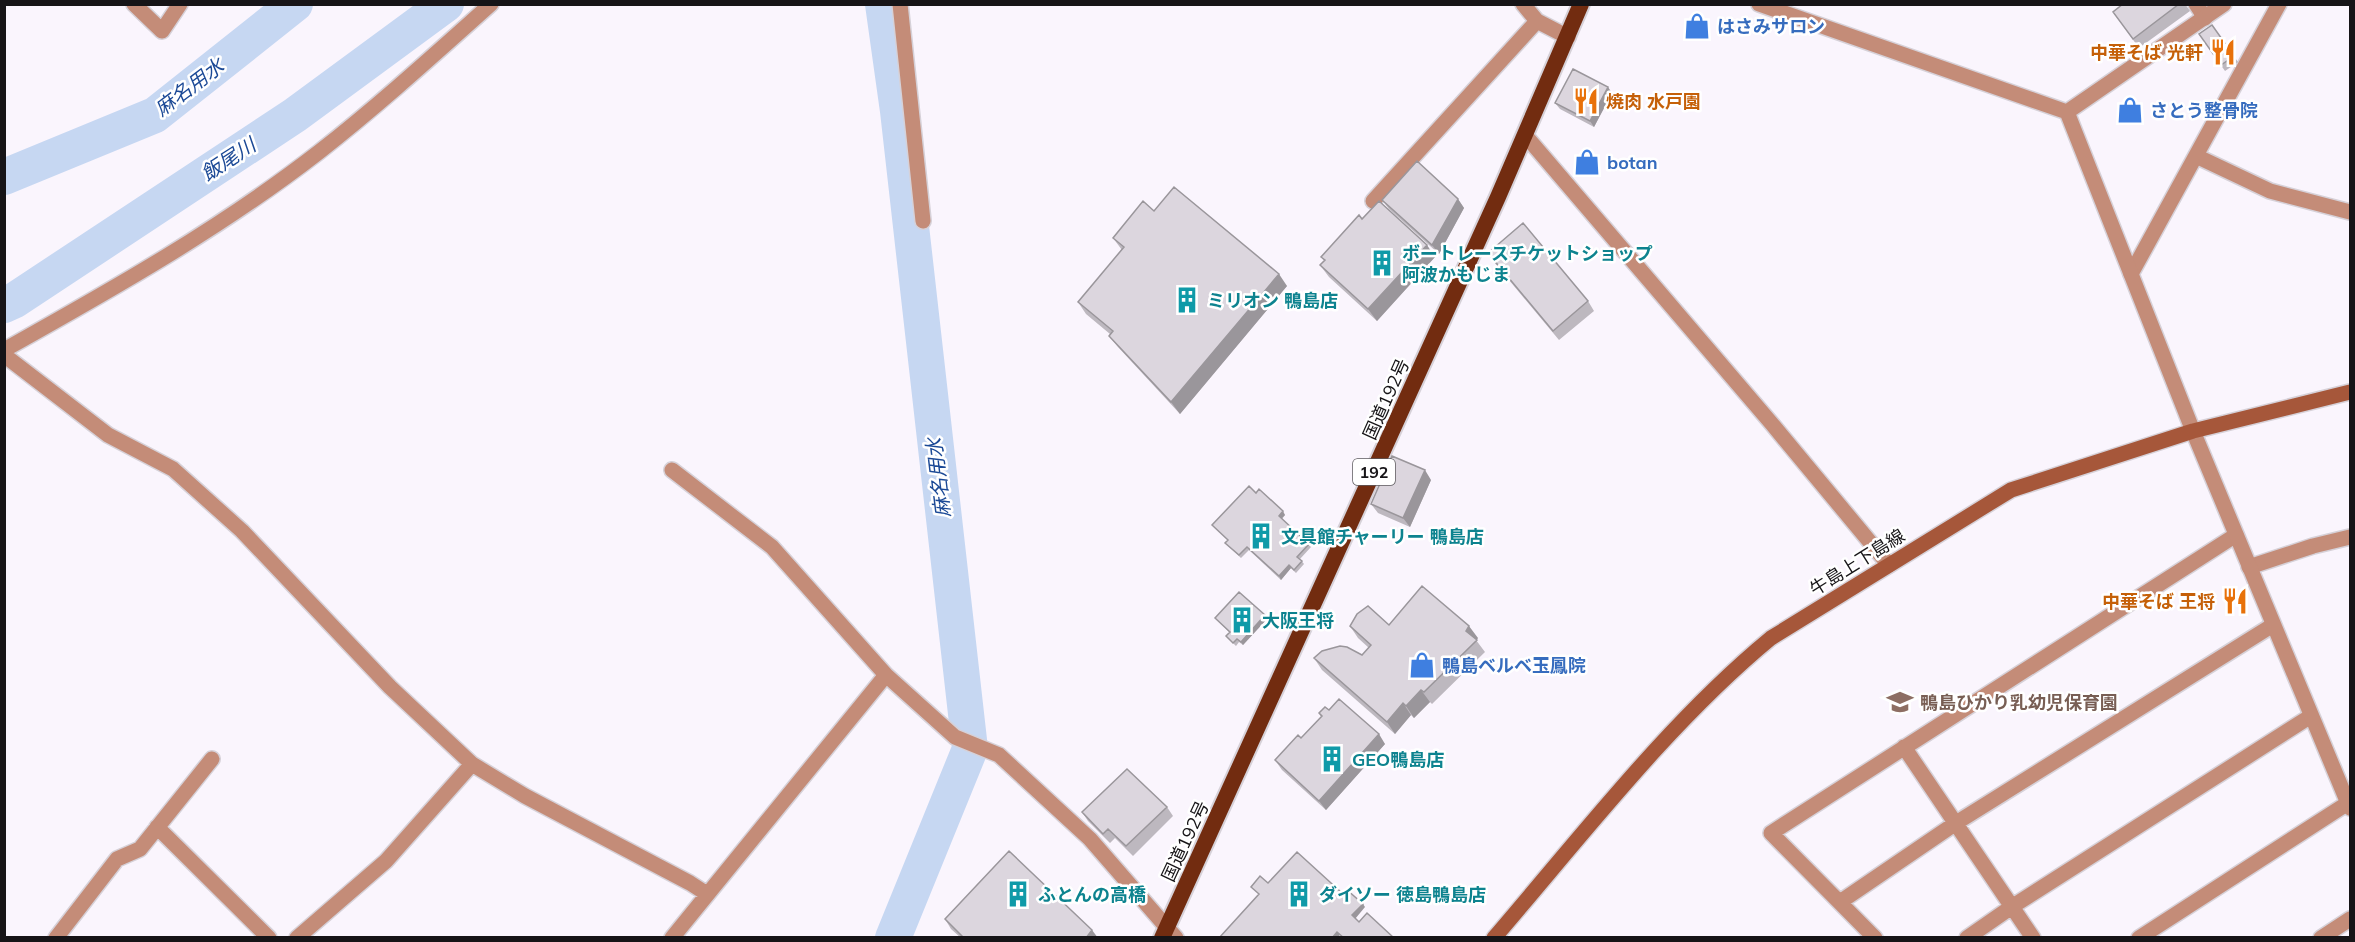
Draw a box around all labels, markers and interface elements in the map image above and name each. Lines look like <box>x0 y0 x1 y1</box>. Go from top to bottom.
shop icon: はさみサロン <box>1682 11 1712 41</box>
place label: はさみサロン <box>1717 15 1825 38</box>
restaurant icon: 中華そば 光軒 <box>2208 37 2238 67</box>
place label: 中華そば 光軒 <box>2090 41 2203 64</box>
water label: 麻名用水 <box>150 52 230 121</box>
restaurant icon: 焼肉 水戸園 <box>1571 86 1601 116</box>
place label: 焼肉 水戸園 <box>1606 90 1701 113</box>
shop icon: さとう整骨院 <box>2115 95 2145 125</box>
place label: さとう整骨院 <box>2150 99 2258 122</box>
water label: 飯尾川 <box>196 131 262 186</box>
shop icon: botan <box>1572 147 1602 177</box>
place label: botan <box>1607 151 1658 174</box>
place label: ボートレースチケットショップ 阿波かもじま <box>1402 242 1653 286</box>
building icon: ボートレースチケットショップ 阿波かもじま <box>1367 248 1397 278</box>
building icon: ミリオン 鴨島店 <box>1172 285 1202 315</box>
place label: ミリオン 鴨島店 <box>1207 289 1338 312</box>
street label: 国道192号 <box>1358 355 1414 443</box>
water label: 麻名用水 <box>920 435 955 519</box>
road number: 192 <box>1353 459 1395 485</box>
building icon: 文具館チャーリー 鴨島店 <box>1246 521 1276 551</box>
street label: 牛島上下島線 <box>1805 524 1909 600</box>
place label: 文具館チャーリー 鴨島店 <box>1281 525 1484 548</box>
restaurant icon: 中華そば 王将 <box>2220 586 2250 616</box>
place label: 中華そば 王将 <box>2102 590 2215 613</box>
building icon: 大阪王将 <box>1227 605 1257 635</box>
place label: 大阪王将 <box>1262 609 1334 632</box>
shop icon: 鴨島ベルベ玉鳳院 <box>1407 650 1437 680</box>
place label: 鴨島ベルベ玉鳳院 <box>1442 654 1586 677</box>
school or university icon: 鴨島ひかり乳幼児保育園 <box>1885 687 1915 717</box>
place label: 鴨島ひかり乳幼児保育園 <box>1920 691 2118 714</box>
building icon: GEO鴨島店 <box>1317 744 1347 774</box>
place label: GEO鴨島店 <box>1352 748 1444 771</box>
street label: 国道192号 <box>1156 797 1214 885</box>
building icon: ふとんの高橋 <box>1003 879 1033 909</box>
building icon: ダイソー 徳島鴨島店 <box>1284 879 1314 909</box>
place label: ふとんの高橋 <box>1038 883 1146 906</box>
place label: ダイソー 徳島鴨島店 <box>1319 883 1486 906</box>

